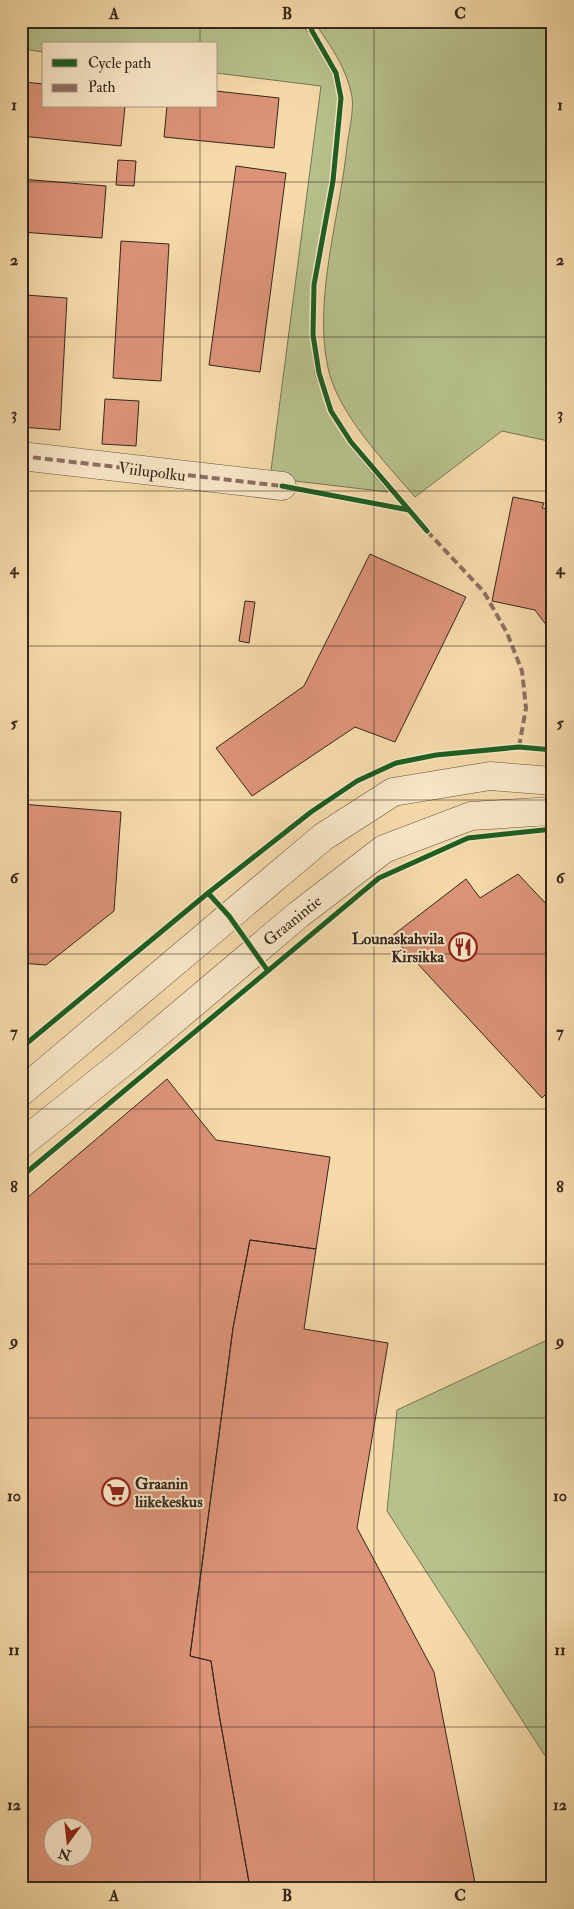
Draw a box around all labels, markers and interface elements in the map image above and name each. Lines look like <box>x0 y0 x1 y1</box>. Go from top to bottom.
text: A <box>108 4 120 24</box>
text: B <box>282 4 292 24</box>
text: C <box>454 4 466 24</box>
legend <box>42 42 218 108</box>
text: Cycle path <box>88 54 151 74</box>
text: Path <box>88 78 115 97</box>
text: 1 <box>11 95 17 115</box>
text: 1 <box>557 95 563 115</box>
text: 2 <box>10 250 18 270</box>
text: 2 <box>556 250 564 270</box>
text: 3 <box>11 404 17 424</box>
text: 3 <box>557 404 563 424</box>
street label: Viilupolku <box>117 458 187 487</box>
text: 4 <box>9 559 20 579</box>
text: 4 <box>555 559 566 579</box>
text: 5 <box>10 713 18 733</box>
text: 5 <box>556 713 564 733</box>
text: 6 <box>10 868 20 888</box>
text: 6 <box>556 868 566 888</box>
street label: Graanintie <box>259 891 326 950</box>
place label: Lounaskahvila Kirsikka <box>352 929 444 967</box>
restaurant icon: Lounaskahvila Kirsikka <box>448 932 478 962</box>
text: 7 <box>10 1022 18 1042</box>
text: 7 <box>556 1022 564 1042</box>
text: 8 <box>10 1177 18 1197</box>
text: 8 <box>556 1177 564 1197</box>
text: 9 <box>8 1331 18 1351</box>
text: 9 <box>554 1331 564 1351</box>
place label: Graanin liikekeskus <box>134 1474 203 1512</box>
supermarket icon: Graanin liikekeskus <box>101 1477 131 1507</box>
text: 10 <box>7 1486 21 1506</box>
text: 10 <box>553 1486 567 1506</box>
text: 11 <box>8 1640 20 1660</box>
text: 11 <box>554 1640 566 1660</box>
text: 12 <box>7 1795 21 1815</box>
text: 12 <box>553 1795 567 1815</box>
north arrow <box>42 1816 92 1866</box>
text: N <box>56 1844 74 1864</box>
text: A <box>108 1886 120 1906</box>
text: B <box>282 1886 292 1906</box>
text: C <box>454 1886 466 1906</box>

